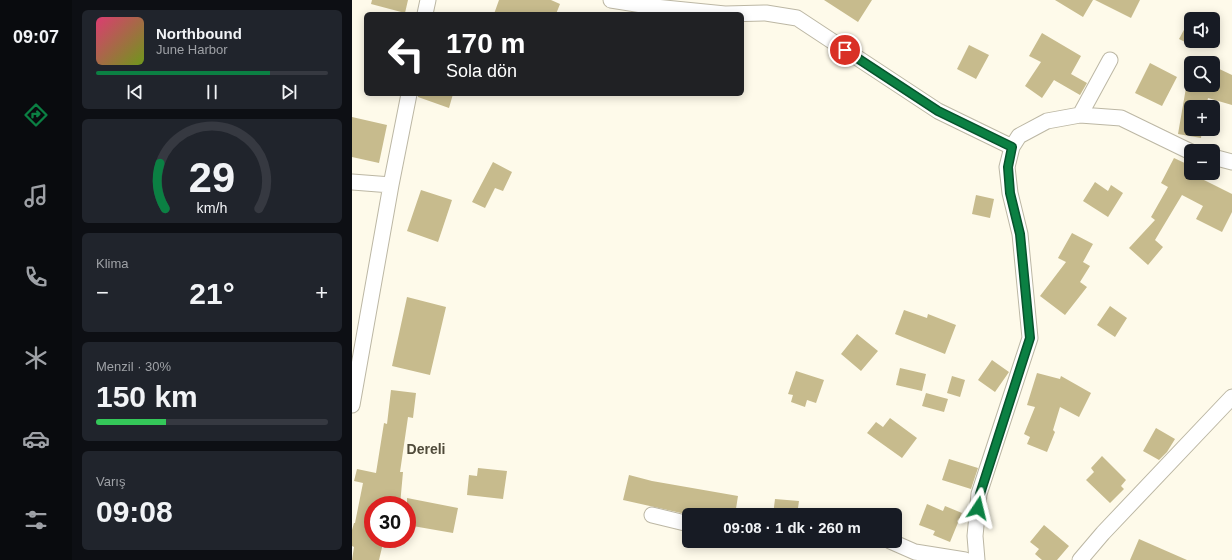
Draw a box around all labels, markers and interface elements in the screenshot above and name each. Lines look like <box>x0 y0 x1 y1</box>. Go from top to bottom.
map controls <box>1184 12 1220 180</box>
button: sound <box>1184 12 1220 48</box>
text: Northbound <box>156 25 242 42</box>
text: 09:07 <box>13 27 59 47</box>
icon: left <box>380 28 432 80</box>
text: 170 m <box>446 28 525 59</box>
pin <box>828 33 862 67</box>
icon: arrive <box>834 39 856 61</box>
text: June Harbor <box>156 42 228 57</box>
button: search <box>1184 56 1220 92</box>
text: Sola dön <box>446 61 517 81</box>
icon: previous <box>124 81 146 103</box>
icon: pause <box>201 81 223 103</box>
icon: next <box>278 81 300 103</box>
button: + <box>1184 100 1220 136</box>
icon: directions <box>22 101 50 129</box>
button: − <box>1184 144 1220 180</box>
text: 29 <box>189 154 235 201</box>
icon: music <box>22 182 50 210</box>
text: km/h <box>197 200 228 216</box>
text: Klima <box>96 256 129 271</box>
icon: phone <box>22 263 50 291</box>
text: 21° <box>189 277 235 310</box>
text: − <box>96 280 109 305</box>
text: + <box>315 280 328 305</box>
icon: climate <box>22 344 50 372</box>
text: Menzil · 30% <box>96 359 171 374</box>
text: 150 km <box>96 380 198 413</box>
icon: car <box>22 425 50 453</box>
district label: Dereli <box>407 441 445 457</box>
text: Varış <box>96 474 125 489</box>
position arrow <box>957 487 999 529</box>
text: 09:08 <box>96 495 173 528</box>
speed limit sign: 30 <box>364 496 416 548</box>
icon: filters <box>22 506 50 534</box>
text: 09:08 · 1 dk · 260 m <box>723 519 861 536</box>

